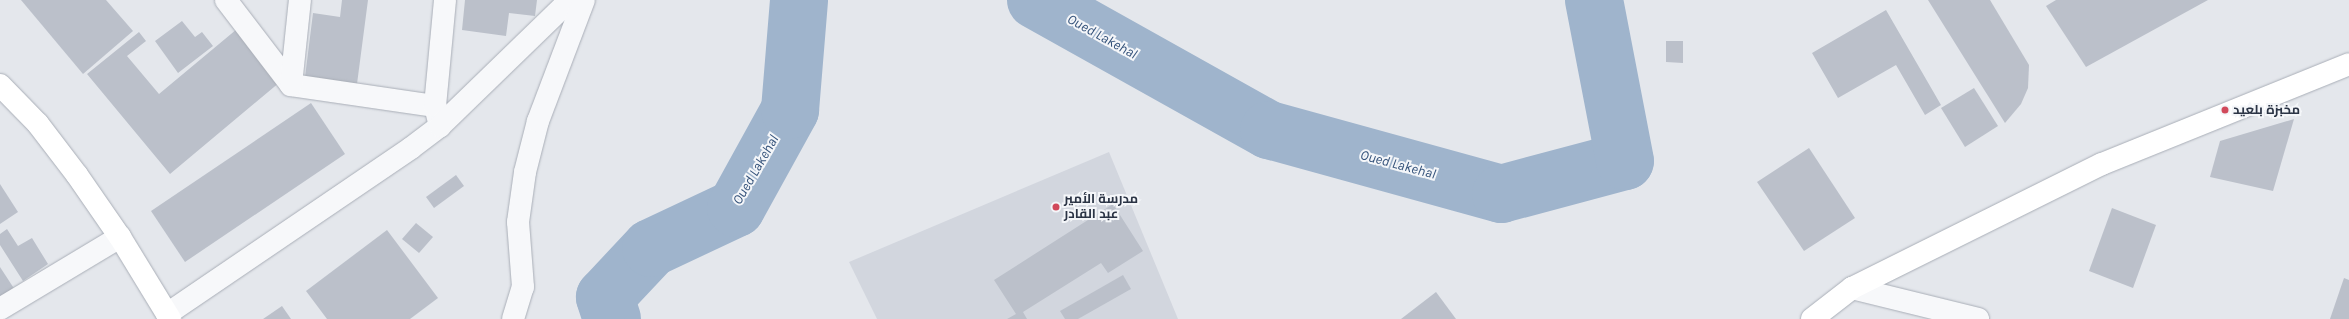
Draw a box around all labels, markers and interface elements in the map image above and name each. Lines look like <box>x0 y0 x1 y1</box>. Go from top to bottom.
water label: Oued Lakehal <box>1064 11 1140 63</box>
place label: مخبزة بلعيد <box>2233 102 2300 118</box>
marker: مخبزة بلعيد <box>2220 105 2230 115</box>
water label: Oued Lakehal <box>729 132 783 208</box>
water label: Oued Lakehal <box>1358 147 1438 183</box>
place label: مدرسة الأمير عبد القادر <box>1064 192 1138 223</box>
marker: مدرسة الأمير عبد القادر <box>1051 202 1061 212</box>

